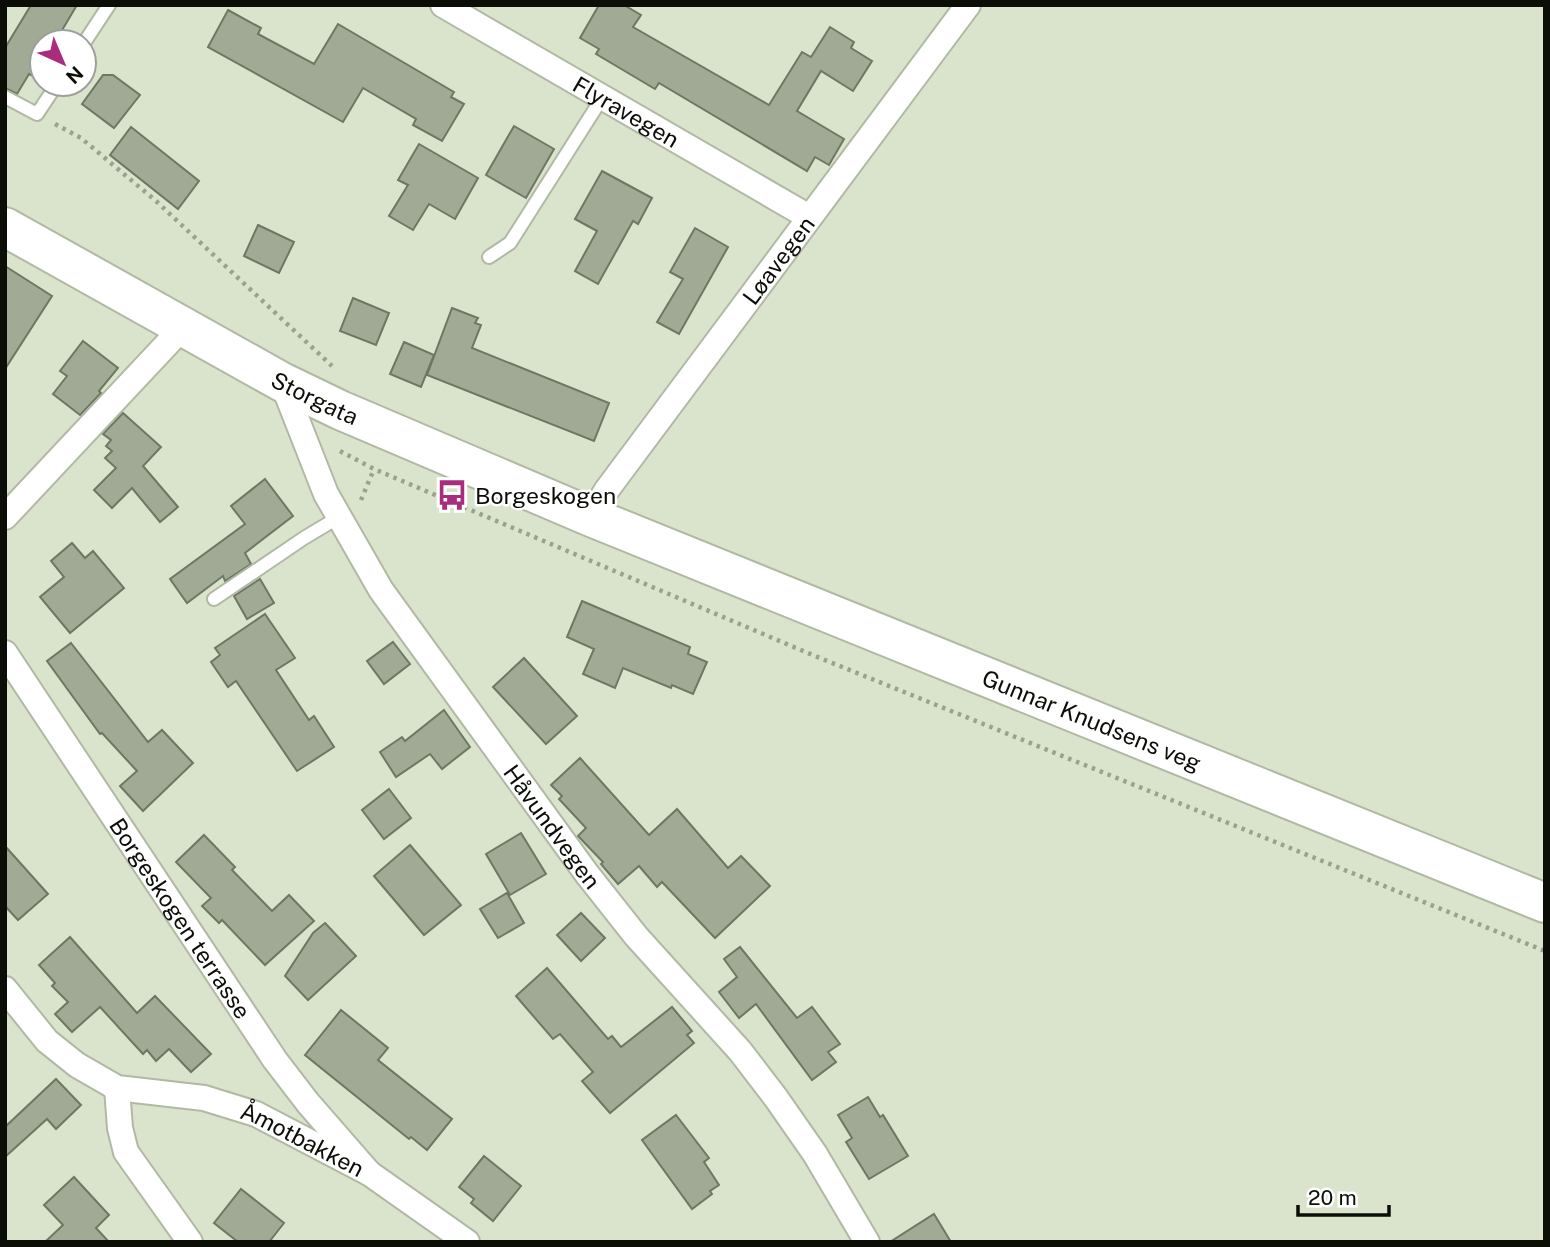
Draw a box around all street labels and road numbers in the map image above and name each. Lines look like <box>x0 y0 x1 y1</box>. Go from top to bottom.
street label: Flyravegen <box>569 70 684 153</box>
street label: Løavegen <box>736 211 820 309</box>
street label: Storgata <box>267 365 363 430</box>
street label: Gunnar Knudsens veg <box>978 663 1205 776</box>
street label: Håvundvegen <box>498 759 607 894</box>
street label: Borgeskogen terrasse <box>105 813 257 1023</box>
street label: Åmotbakken <box>238 1096 369 1182</box>

